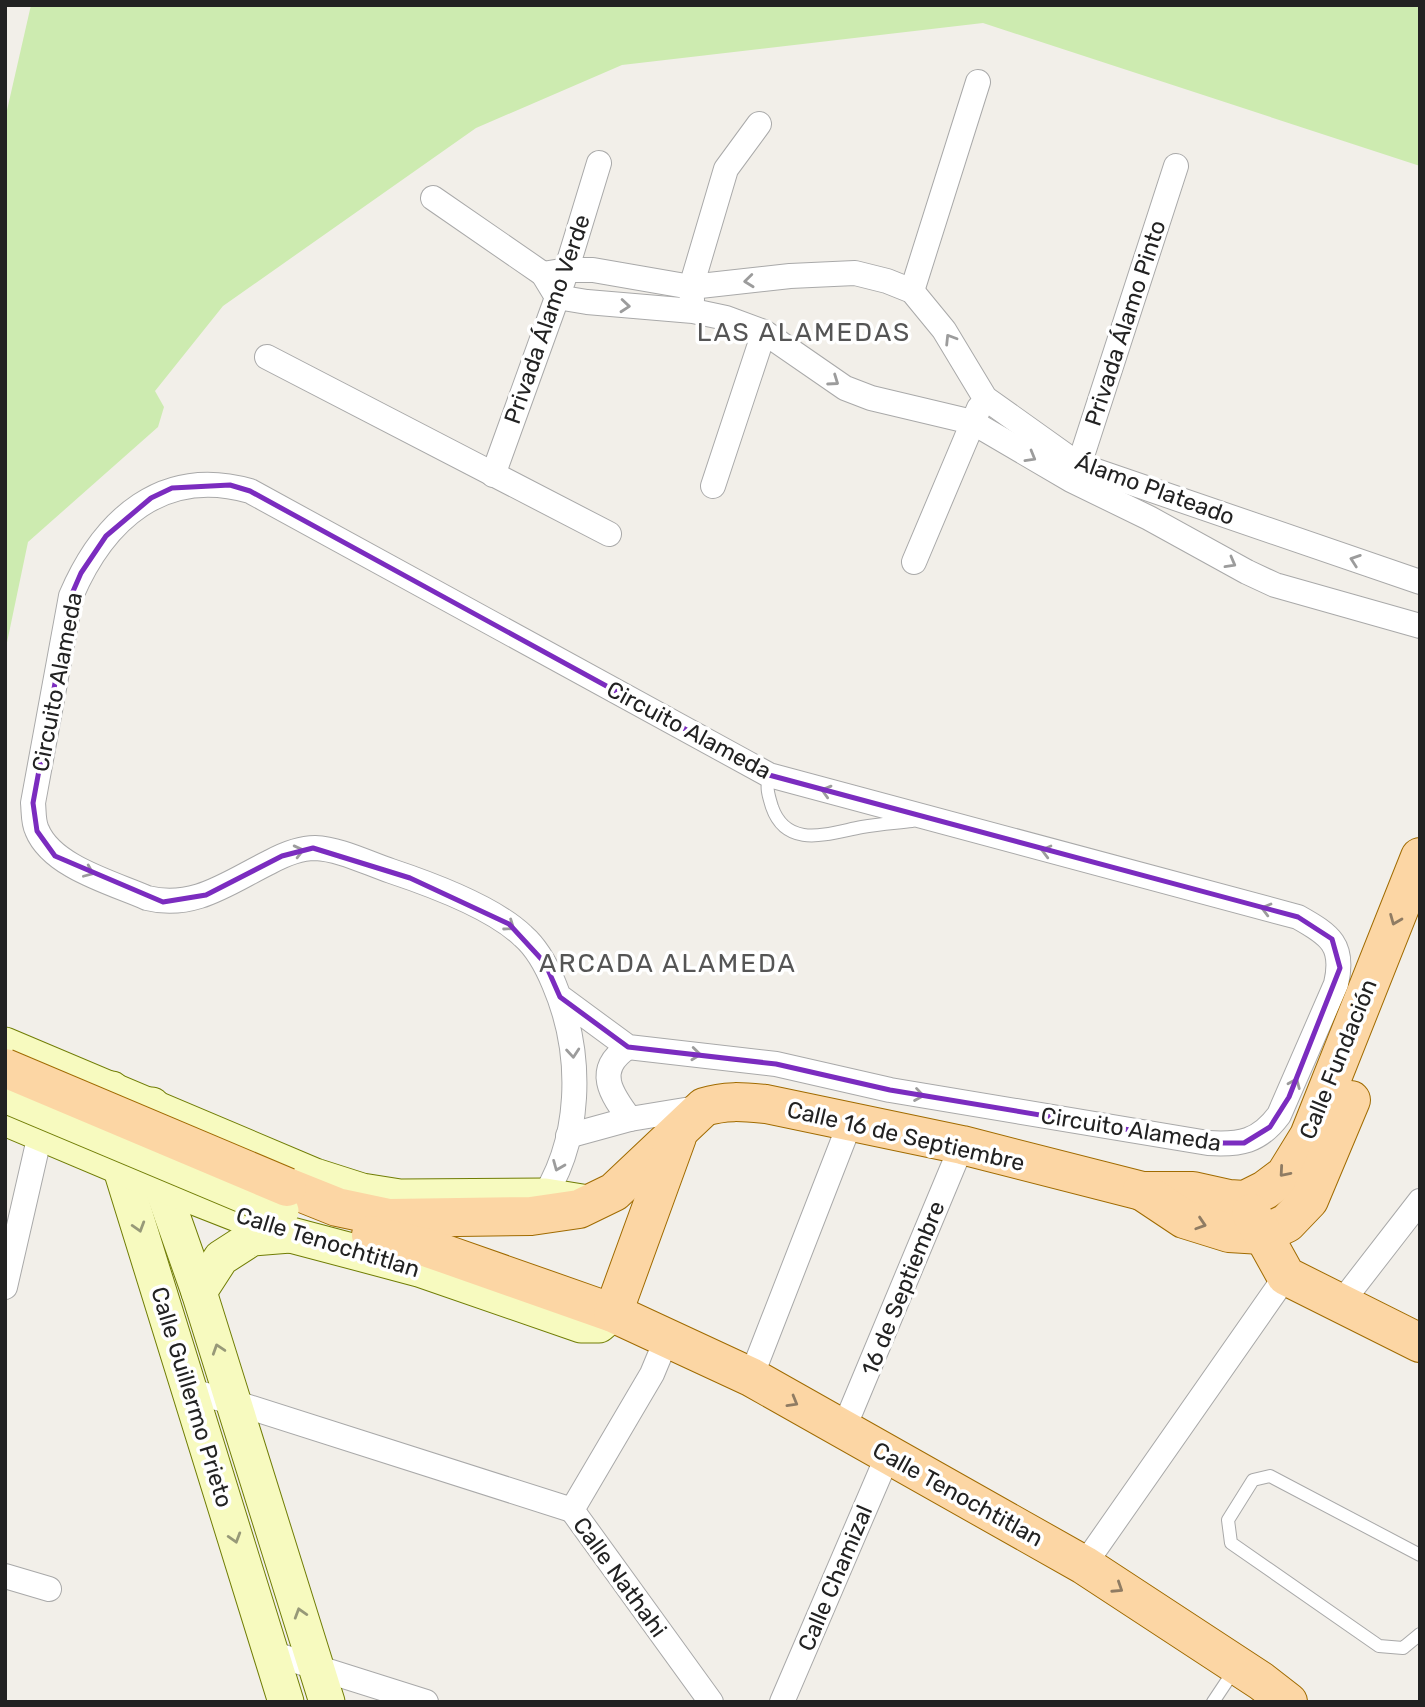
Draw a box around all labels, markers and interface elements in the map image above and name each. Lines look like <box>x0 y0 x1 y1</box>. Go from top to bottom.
street label: Privada Álamo Verde <box>498 211 596 427</box>
street label: Privada Álamo Pinto <box>1079 217 1171 429</box>
one-way arrow <box>744 273 755 288</box>
one-way arrow <box>620 298 631 313</box>
district label: LAS ALAMEDAS <box>697 317 911 348</box>
one-way arrow <box>945 334 958 347</box>
one-way arrow <box>826 373 839 385</box>
street label: Álamo Plateado <box>1072 447 1238 531</box>
one-way arrow <box>1023 448 1036 461</box>
one-way arrow <box>1350 554 1362 568</box>
one-way arrow <box>1224 555 1237 568</box>
street label: Circuito Alameda <box>26 590 88 774</box>
street label: Circuito Alameda <box>602 675 776 785</box>
one-way arrow <box>821 785 833 800</box>
one-way arrow <box>1040 844 1052 859</box>
one-way arrow <box>293 845 305 860</box>
one-way arrow <box>82 864 94 878</box>
one-way arrow <box>1260 903 1272 917</box>
one-way arrow <box>1389 914 1403 926</box>
one-way arrow <box>502 918 515 930</box>
district label: ARCADA ALAMEDA <box>539 948 797 979</box>
street label: Calle Fundación <box>1293 975 1383 1143</box>
one-way arrow <box>690 1046 701 1061</box>
one-way arrow <box>565 1048 580 1059</box>
one-way arrow <box>1286 1077 1300 1089</box>
one-way arrow <box>913 1087 925 1102</box>
street label: Calle 16 de Septiembre <box>784 1095 1028 1177</box>
street label: Circuito Alameda <box>1039 1101 1223 1157</box>
one-way arrow <box>552 1159 566 1171</box>
one-way arrow <box>1280 1164 1292 1177</box>
street label: 16 de Septiembre <box>855 1197 951 1379</box>
street label: Calle Tenochtitlan <box>233 1201 423 1283</box>
one-way arrow <box>1194 1216 1207 1230</box>
one-way arrow <box>131 1221 146 1233</box>
street label: Calle Guillermo Prieto <box>145 1283 239 1511</box>
one-way arrow <box>211 1344 226 1356</box>
one-way arrow <box>786 1394 799 1407</box>
street label: Calle Tenochtitlan <box>868 1436 1048 1552</box>
street label: Calle Chamizal <box>792 1501 878 1655</box>
street label: Calle Nathahi <box>567 1512 673 1642</box>
one-way arrow <box>227 1532 242 1544</box>
one-way arrow <box>1110 1580 1123 1592</box>
one-way arrow <box>293 1607 308 1619</box>

